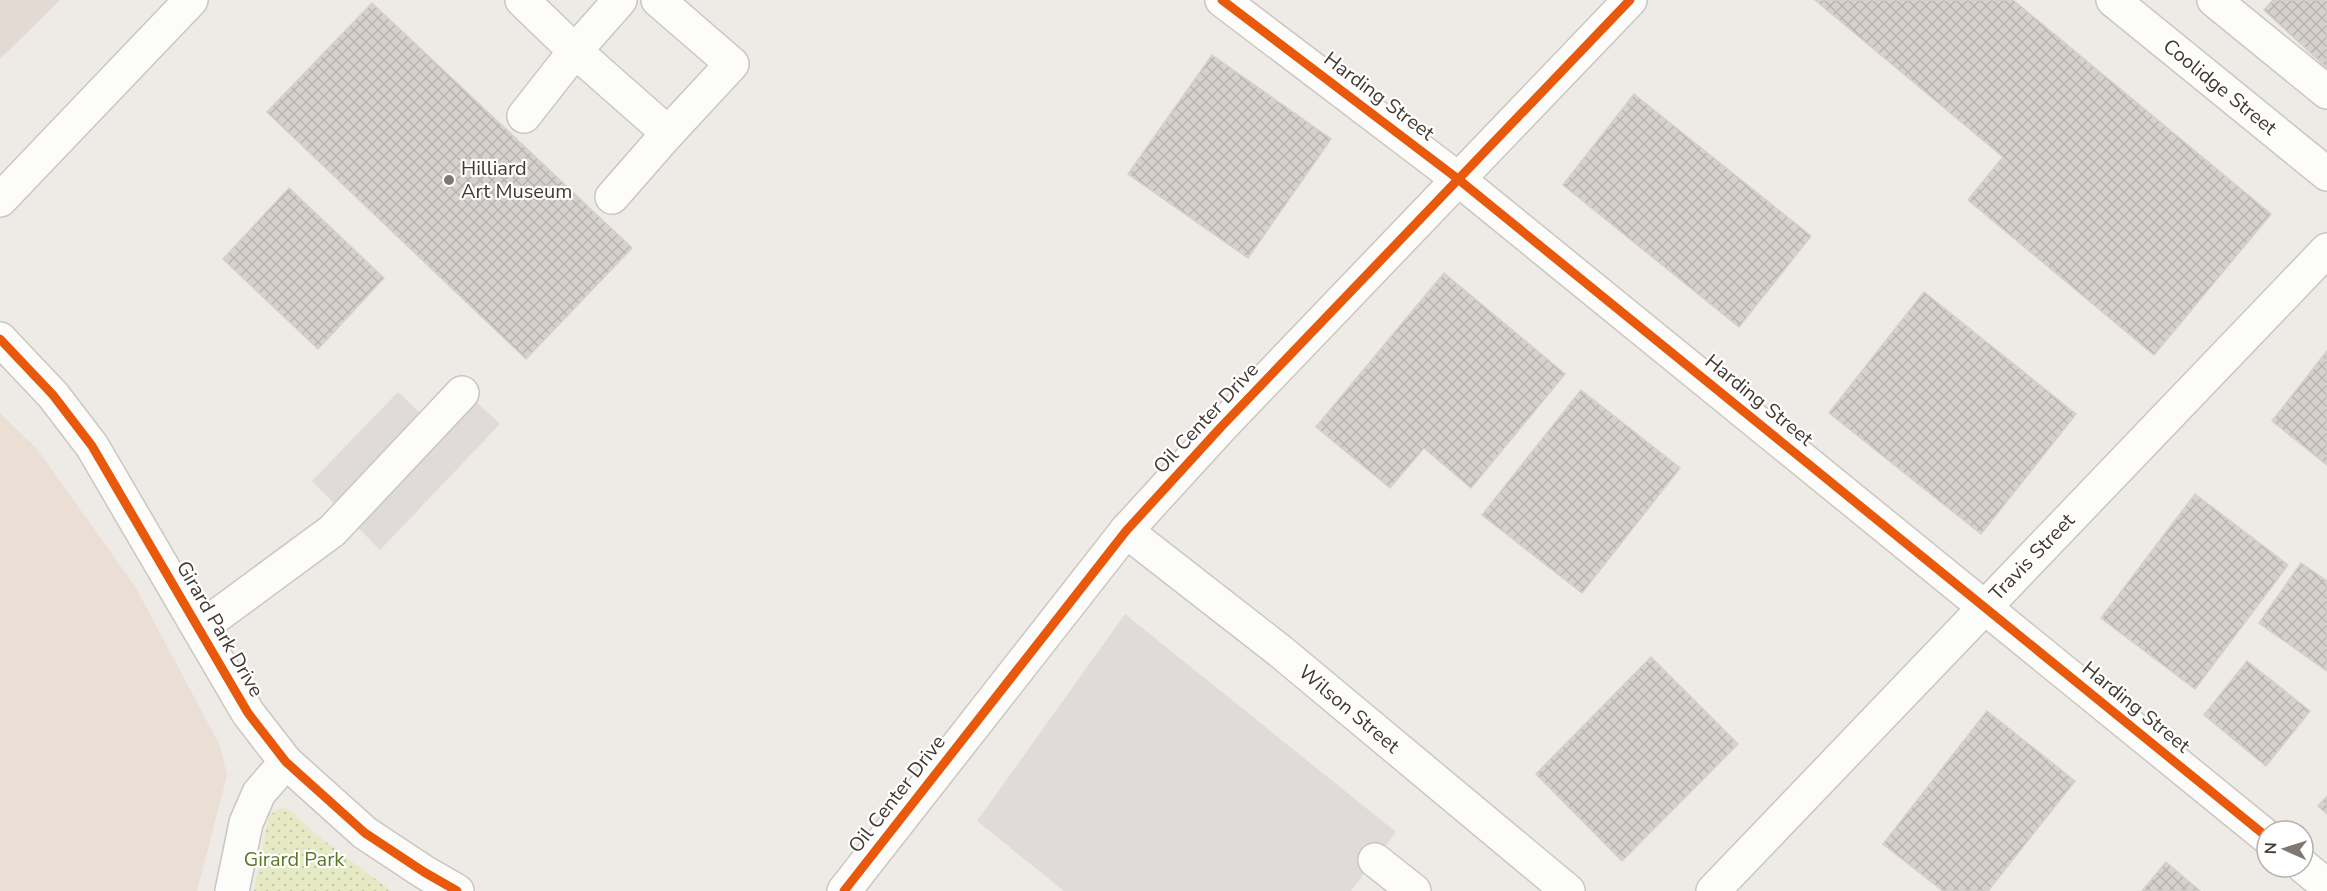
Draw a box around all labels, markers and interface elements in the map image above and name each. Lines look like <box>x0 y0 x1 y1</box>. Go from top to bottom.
street label: Coolidge Street <box>2157 33 2283 142</box>
street label: Harding Street <box>1318 46 1441 147</box>
place label: Hilliard Art Museum <box>461 155 572 205</box>
marker: Hilliard Art Museum <box>442 173 456 187</box>
street label: Harding Street <box>1699 348 1820 453</box>
street label: Oil Center Drive <box>1147 356 1265 480</box>
street label: Travis Street <box>1983 506 2081 607</box>
street label: Girard Park Drive <box>170 556 270 702</box>
street label: Harding Street <box>2076 655 2197 760</box>
street label: Wilson Street <box>1293 659 1406 760</box>
street label: Oil Center Drive <box>842 729 952 859</box>
north arrow <box>2255 819 2315 879</box>
text: N <box>2260 842 2282 855</box>
park label: Girard Park <box>244 846 345 873</box>

